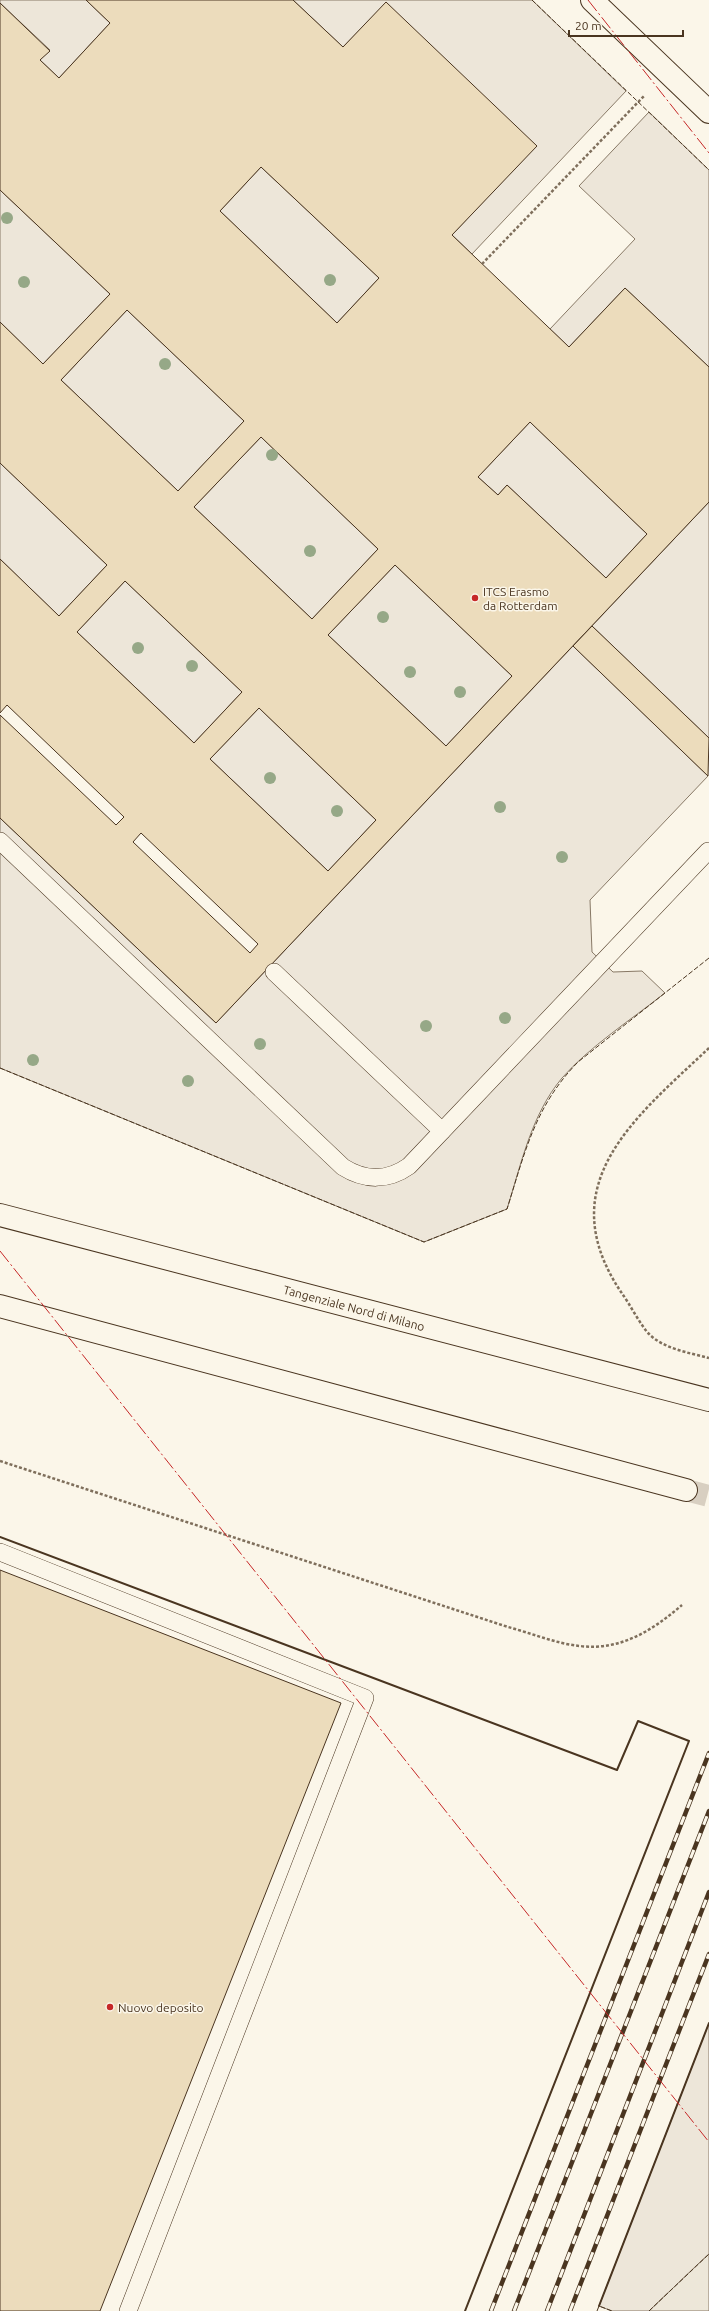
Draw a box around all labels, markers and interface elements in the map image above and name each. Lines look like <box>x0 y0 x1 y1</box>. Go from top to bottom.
scale bar <box>569 12 683 38</box>
text: 20 m <box>575 19 602 32</box>
place label: ITCS Erasmo da Rotterdam <box>483 585 558 612</box>
marker: ITCS Erasmo da Rotterdam <box>470 593 480 603</box>
street label: Tangenziale Nord di Milano <box>282 1283 426 1333</box>
place label: Nuovo deposito <box>118 2001 204 2014</box>
marker: Nuovo deposito <box>105 2002 115 2012</box>

